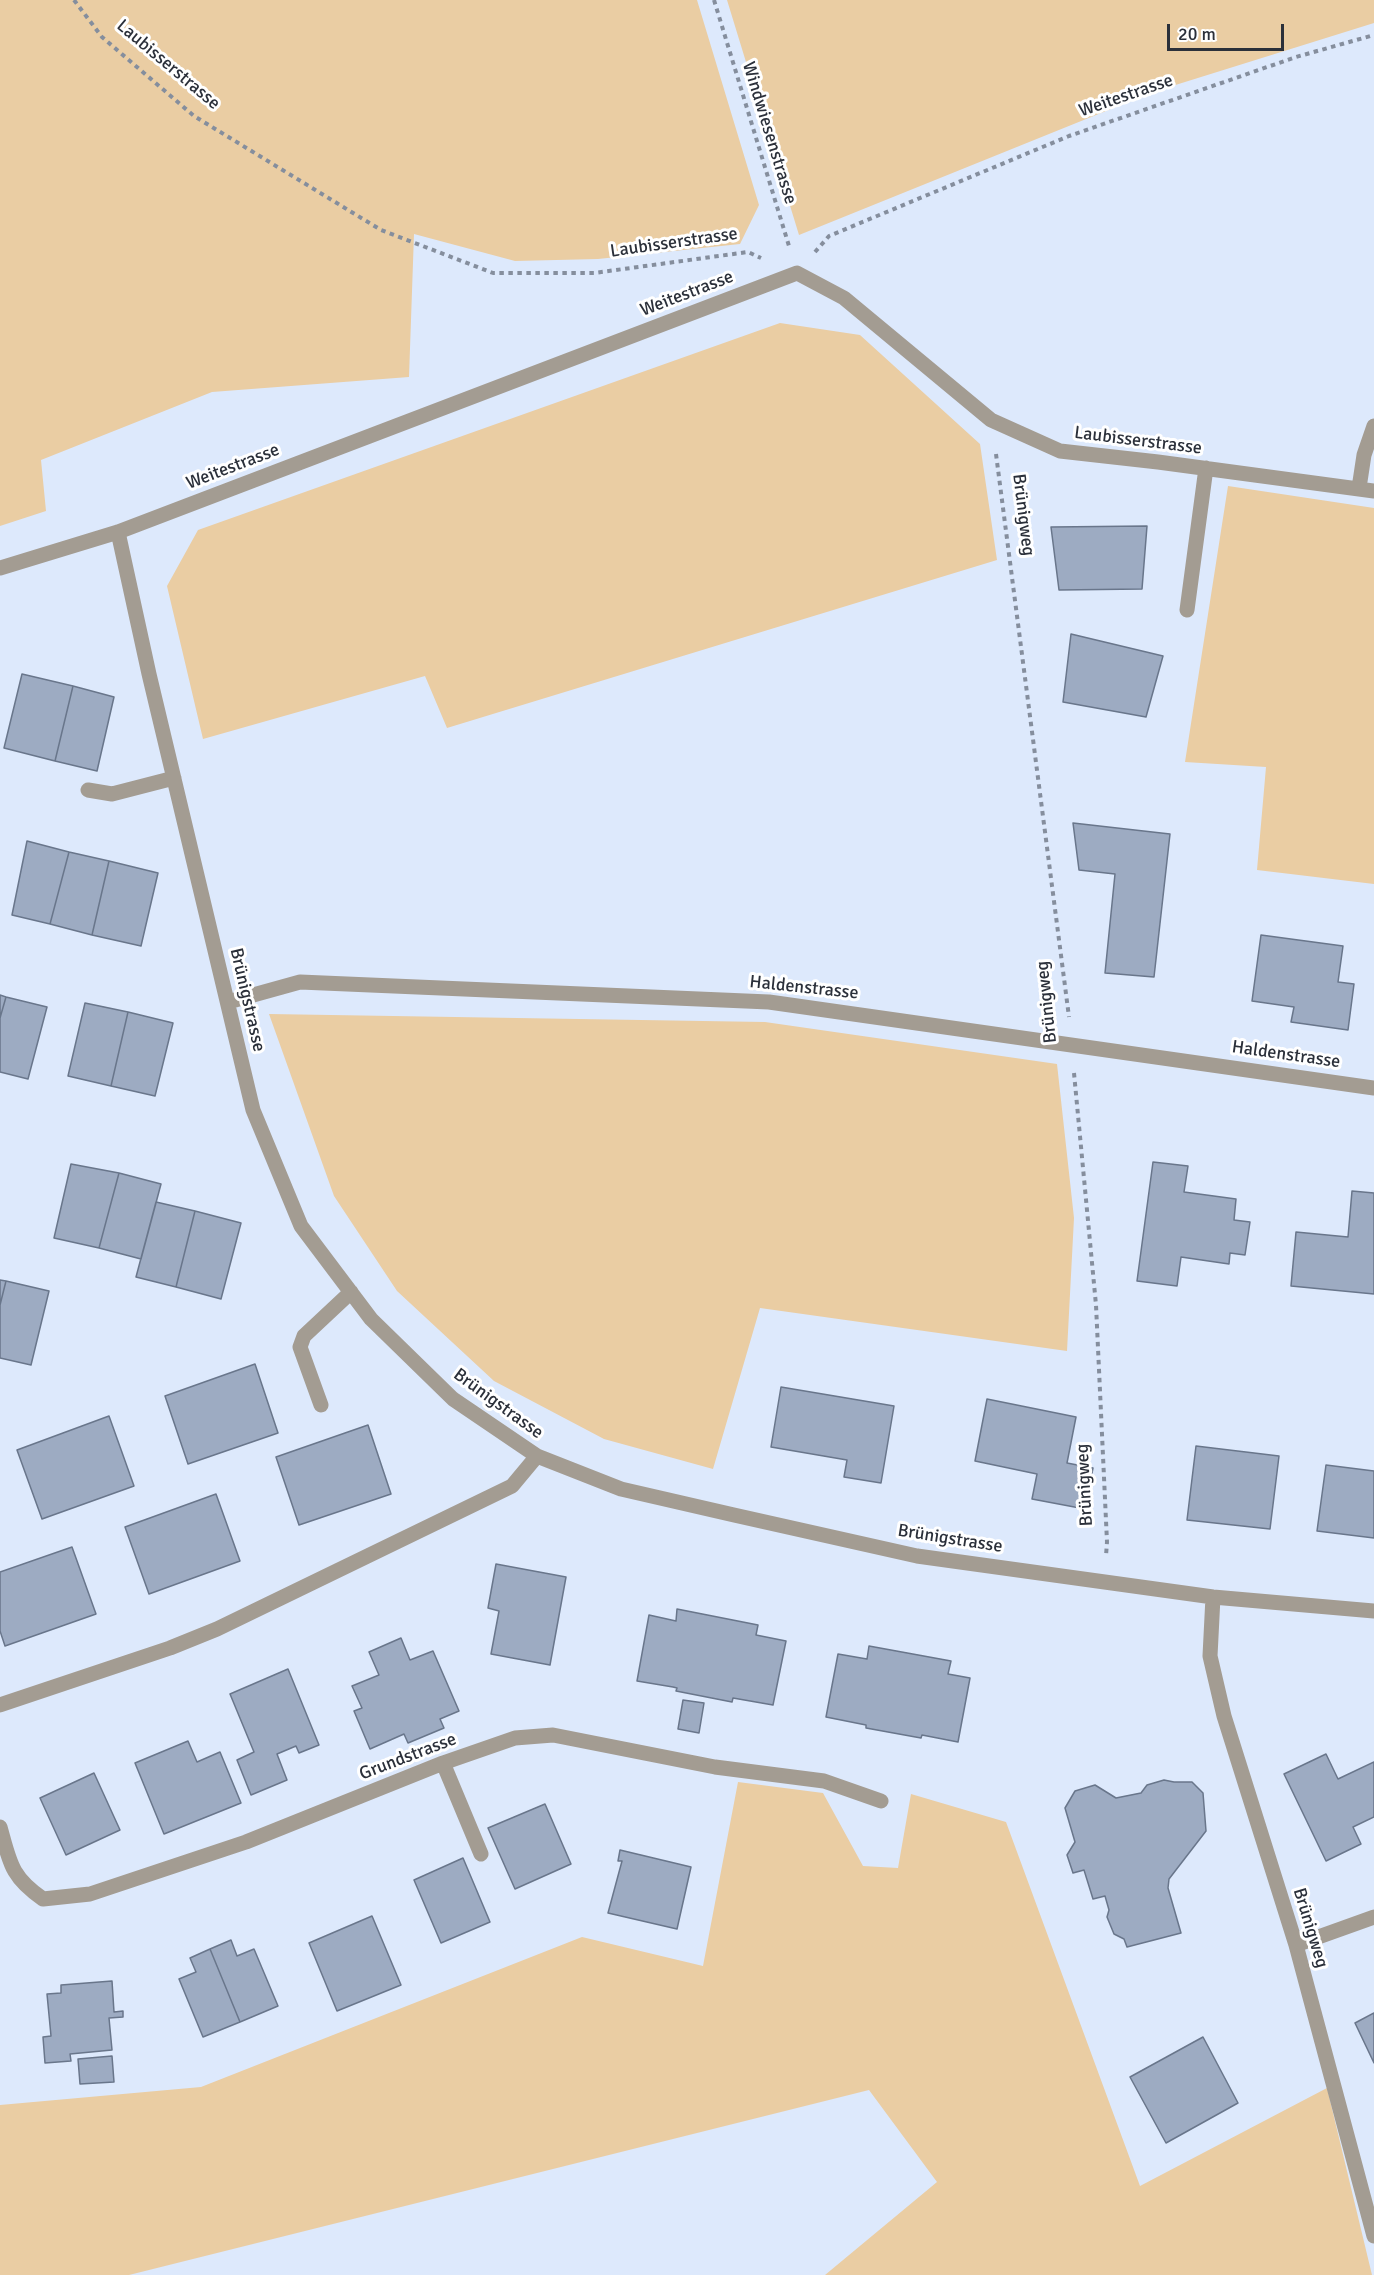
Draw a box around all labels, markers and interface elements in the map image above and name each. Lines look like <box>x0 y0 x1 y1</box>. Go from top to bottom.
scale bar <box>1170 12 1287 50</box>
street label: Laubisserstrasse <box>112 15 224 115</box>
text: 20 m <box>1178 23 1216 45</box>
street label: Windwiesenstrasse <box>737 59 801 207</box>
street label: Weitestrasse <box>1076 70 1176 122</box>
street label: Laubisserstrasse <box>609 223 739 263</box>
street label: Weitestrasse <box>637 266 737 322</box>
street label: Laubisserstrasse <box>1073 422 1203 460</box>
street label: Weitestrasse <box>183 439 283 495</box>
street label: Brünigweg <box>1007 473 1039 557</box>
street label: Brünigstrasse <box>225 946 269 1054</box>
street label: Brünigweg <box>1032 960 1062 1044</box>
street label: Haldenstrasse <box>748 972 860 1004</box>
street label: Haldenstrasse <box>1230 1037 1342 1073</box>
street label: Brünigstrasse <box>449 1364 547 1444</box>
street label: Brünigweg <box>1072 1443 1098 1527</box>
street label: Brünigstrasse <box>896 1520 1004 1558</box>
street label: Grundstrasse <box>357 1729 459 1785</box>
street label: Brünigweg <box>1288 1885 1332 1971</box>

